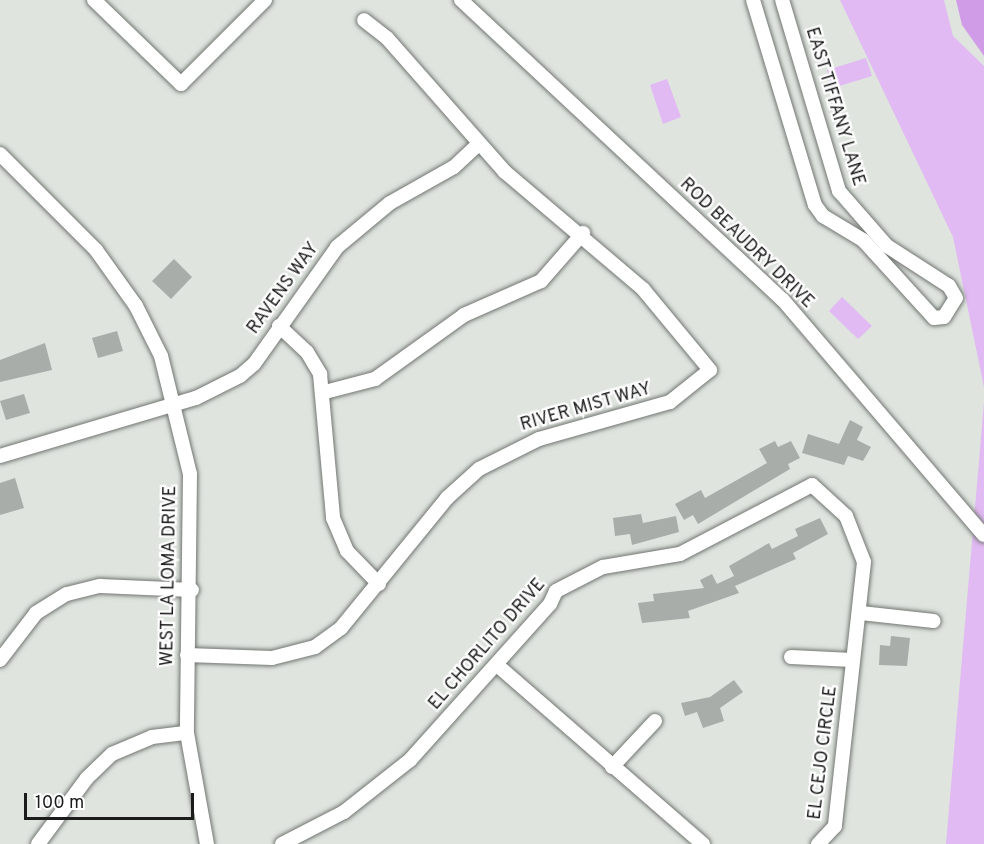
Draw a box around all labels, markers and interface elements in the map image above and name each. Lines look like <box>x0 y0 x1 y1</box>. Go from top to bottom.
street label: EAST TIFFANY LANE <box>799 24 869 190</box>
street label: ROD BEAUDRY DRIVE <box>674 174 818 314</box>
street label: RAVENS WAY <box>243 239 325 339</box>
street label: RIVER MIST WAY <box>517 379 655 437</box>
street label: WEST LA LOMA DRIVE <box>158 485 182 667</box>
street label: EL CHORLITO DRIVE <box>425 575 551 715</box>
street label: EL CEJO CIRCLE <box>805 685 843 821</box>
scale bar <box>27 781 196 819</box>
text: 100 m <box>35 792 84 815</box>

